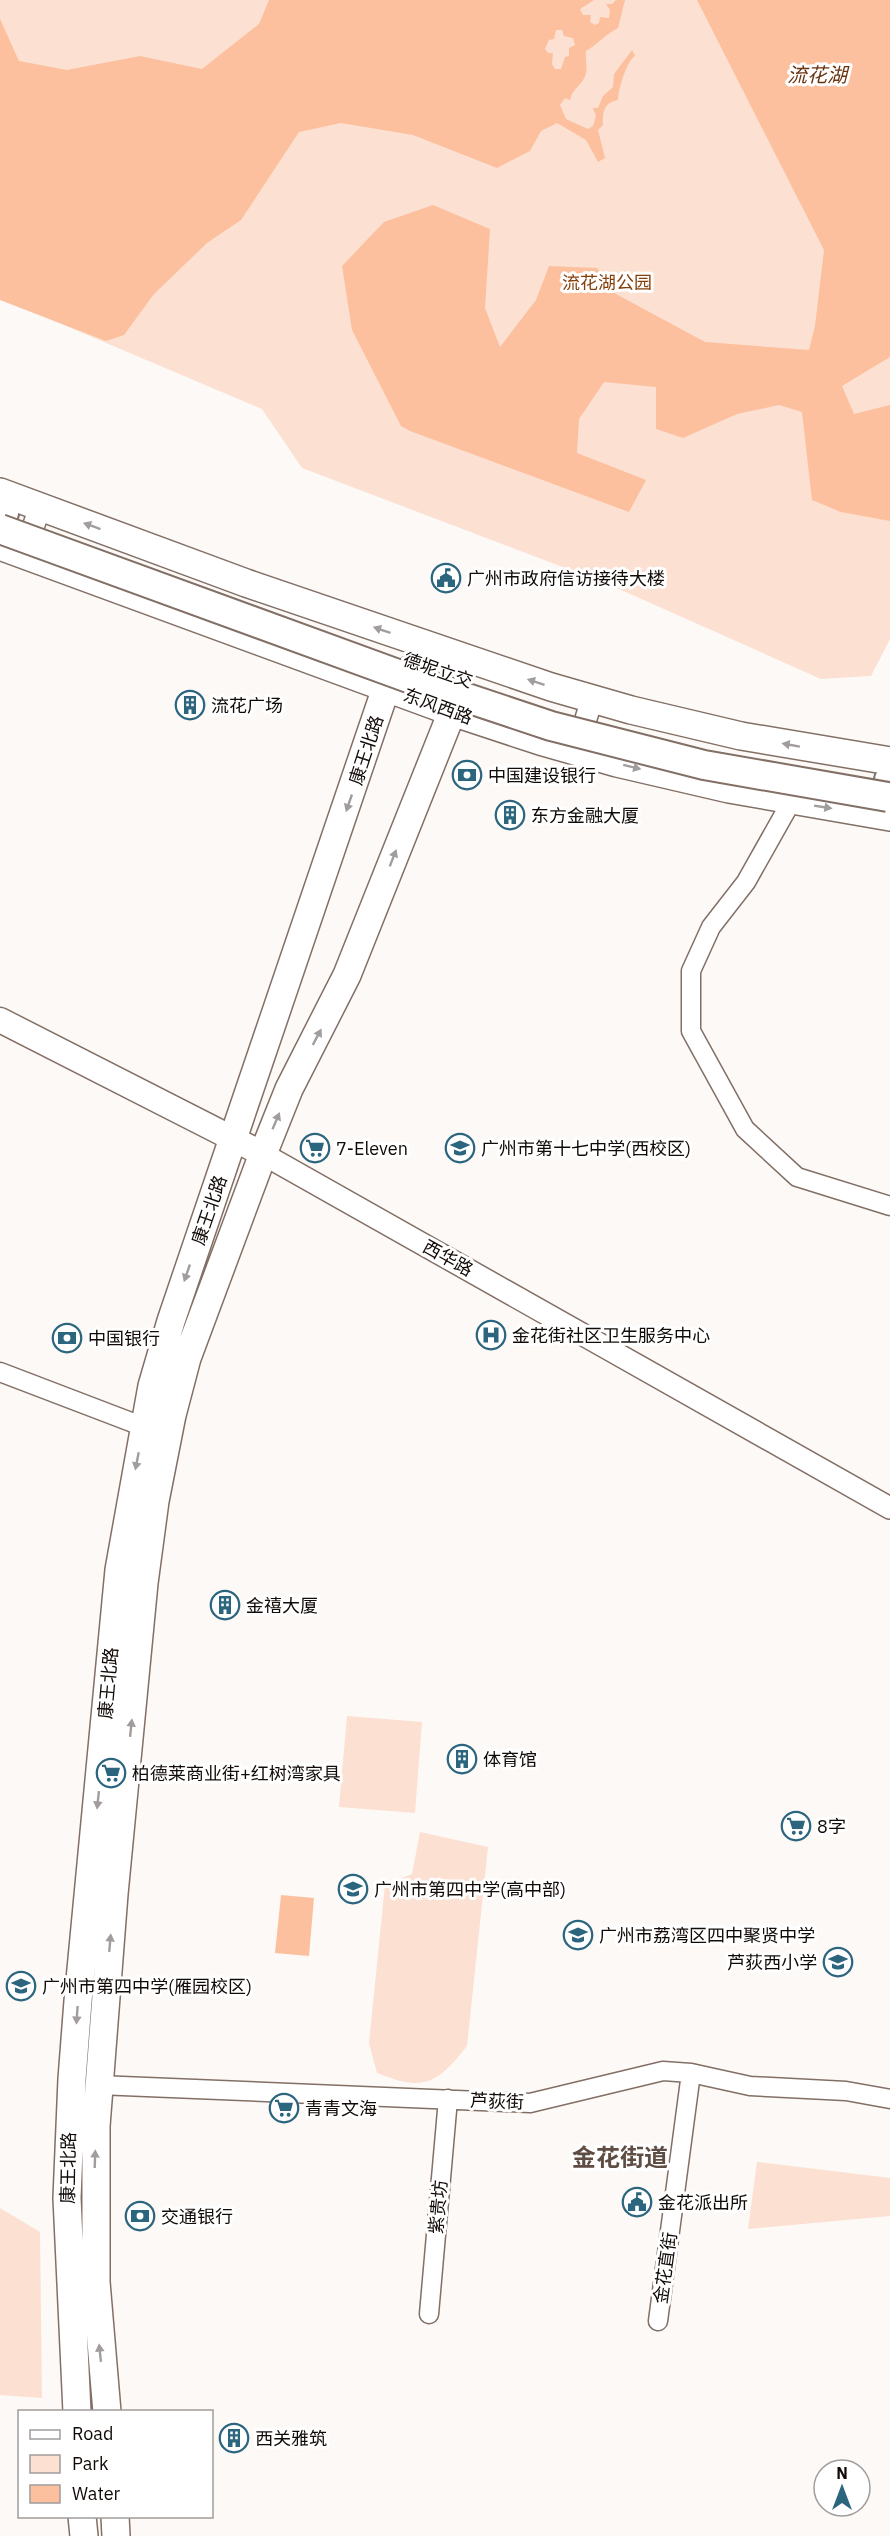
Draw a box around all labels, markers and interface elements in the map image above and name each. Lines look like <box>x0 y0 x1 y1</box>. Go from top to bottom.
water label: 流花湖 <box>787 61 850 88</box>
park label: 流花湖公园 <box>562 271 652 294</box>
one-way arrow <box>83 520 101 530</box>
public building icon: 广州市政府信访接待大楼 <box>430 562 462 594</box>
place label: 广州市政府信访接待大楼 <box>467 567 665 590</box>
one-way arrow <box>373 624 391 634</box>
street label: 德坭立交 <box>400 647 476 693</box>
one-way arrow <box>527 677 545 687</box>
street label: 东风西路 <box>400 683 476 729</box>
building icon: 流花广场 <box>174 689 206 721</box>
place label: 流花广场 <box>211 694 283 717</box>
street label: 康王北路 <box>344 712 388 788</box>
one-way arrow <box>781 740 800 749</box>
bank icon: 中国建设银行 <box>451 759 483 791</box>
one-way arrow <box>623 762 642 772</box>
place label: 中国建设银行 <box>488 764 596 787</box>
one-way arrow <box>343 794 353 812</box>
building icon: 东方金融大厦 <box>494 799 526 831</box>
one-way arrow <box>814 803 833 812</box>
place label: 东方金融大厦 <box>531 804 639 827</box>
one-way arrow <box>389 849 399 867</box>
one-way arrow <box>311 1028 321 1046</box>
one-way arrow <box>271 1112 281 1130</box>
supermarket icon: 7-Eleven <box>299 1132 331 1164</box>
school or university icon: 广州市第十七中学(西校区) <box>444 1132 476 1164</box>
place label: 7-Eleven <box>336 1137 408 1160</box>
place label: 广州市第十七中学(西校区) <box>481 1137 691 1160</box>
street label: 康王北路 <box>186 1172 232 1248</box>
street label: 西华路 <box>419 1235 477 1281</box>
one-way arrow <box>182 1264 192 1282</box>
hospital icon: 金花街社区卫生服务中心 <box>475 1319 507 1351</box>
bank icon: 中国银行 <box>51 1322 83 1354</box>
place label: 金花街社区卫生服务中心 <box>512 1324 710 1347</box>
place label: 中国银行 <box>88 1327 160 1350</box>
one-way arrow <box>132 1451 141 1470</box>
building icon: 金禧大厦 <box>209 1589 241 1621</box>
place label: 金禧大厦 <box>246 1594 318 1617</box>
street label: 康王北路 <box>93 1646 123 1720</box>
one-way arrow <box>126 1719 136 1738</box>
building icon: 体育馆 <box>446 1743 478 1775</box>
place label: 体育馆 <box>483 1748 537 1771</box>
supermarket icon: 柏德莱商业街+红树湾家具 <box>95 1757 127 1789</box>
place label: 柏德莱商业街+红树湾家具 <box>132 1762 341 1785</box>
one-way arrow <box>93 1791 103 1810</box>
supermarket icon: 8字 <box>780 1810 812 1842</box>
place label: 8字 <box>817 1815 846 1838</box>
school or university icon: 广州市第四中学(高中部) <box>337 1873 369 1905</box>
place label: 广州市第四中学(高中部) <box>374 1878 566 1901</box>
school or university icon: 广州市荔湾区四中聚贤中学 <box>562 1919 594 1951</box>
place label: 广州市荔湾区四中聚贤中学 <box>599 1924 815 1947</box>
one-way arrow <box>105 1934 115 1953</box>
school or university icon: 芦荻西小学 <box>822 1946 854 1978</box>
place label: 芦荻西小学 <box>727 1951 817 1974</box>
school or university icon: 广州市第四中学(雁园校区) <box>5 1970 37 2002</box>
place label: 广州市第四中学(雁园校区) <box>42 1975 252 1998</box>
one-way arrow <box>72 2006 81 2025</box>
street label: 芦荻街 <box>470 2089 524 2113</box>
supermarket icon: 青青文海 <box>268 2092 300 2124</box>
place label: 青青文海 <box>305 2097 377 2120</box>
street label: 康王北路 <box>56 2132 80 2204</box>
district label: 金花街道 <box>572 2141 668 2173</box>
one-way arrow <box>90 2149 100 2168</box>
street label: 紫贵坊 <box>424 2179 452 2235</box>
public building icon: 金花派出所 <box>621 2186 653 2218</box>
place label: 金花派出所 <box>658 2191 748 2214</box>
bank icon: 交通银行 <box>124 2200 156 2232</box>
place label: 交通银行 <box>161 2205 233 2228</box>
street label: 金花直街 <box>649 2231 681 2305</box>
one-way arrow <box>95 2344 105 2363</box>
legend <box>18 2410 213 2518</box>
text: Road <box>72 2422 113 2445</box>
building icon: 西关雅筑 <box>218 2422 250 2454</box>
place label: 西关雅筑 <box>255 2427 327 2450</box>
text: Park <box>72 2452 109 2475</box>
north arrow <box>812 2458 872 2518</box>
text: N <box>836 2463 848 2483</box>
text: Water <box>72 2482 121 2505</box>

